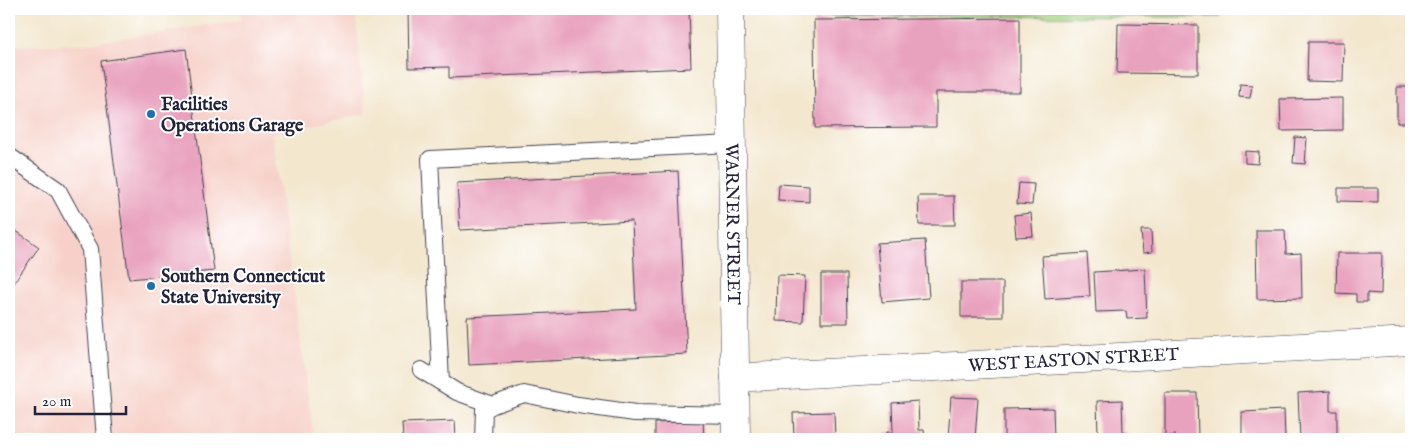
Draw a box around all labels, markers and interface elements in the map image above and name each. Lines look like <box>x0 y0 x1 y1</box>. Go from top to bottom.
place label: Facilities Operations Garage <box>161 94 304 138</box>
marker: Facilities Operations Garage <box>145 108 157 120</box>
street label: WARNER STREET <box>719 143 744 305</box>
place label: Southern Connecticut State University <box>161 266 326 310</box>
marker: Southern Connecticut State University <box>145 280 157 292</box>
street label: WEST EASTON STREET <box>968 344 1180 378</box>
scale bar <box>35 383 126 415</box>
text: 20 m <box>42 392 72 411</box>

